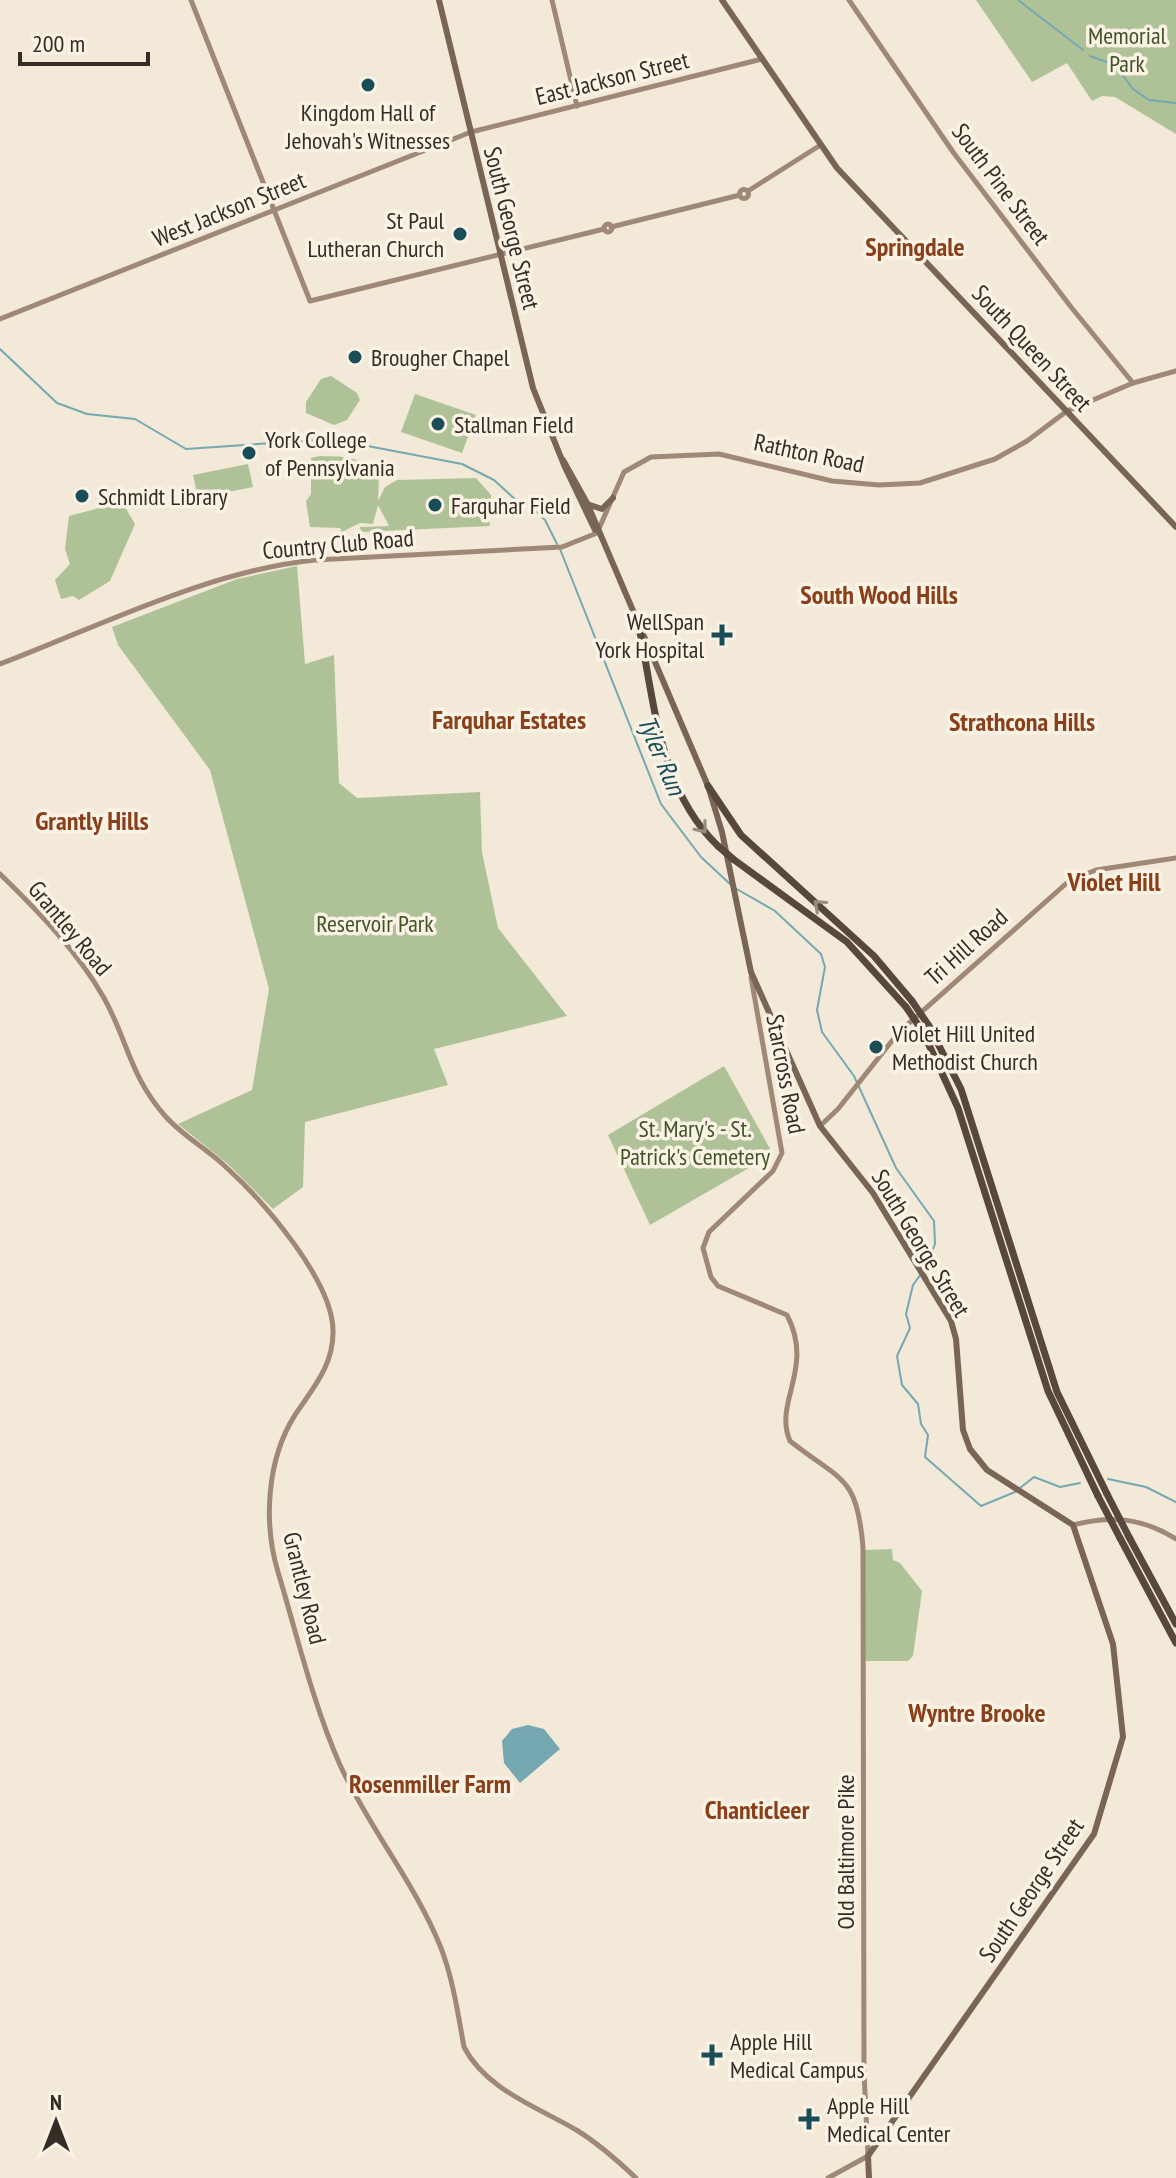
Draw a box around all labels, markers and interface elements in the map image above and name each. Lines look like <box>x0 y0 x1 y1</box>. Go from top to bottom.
scale bar <box>20 16 148 66</box>
park label: Memorial Park <box>1088 20 1166 79</box>
text: 200 m <box>32 28 85 59</box>
street label: East Jackson Street <box>532 44 692 112</box>
marker: Kingdom Hall of Jehovah's Witnesses <box>359 76 377 94</box>
place label: Kingdom Hall of Jehovah's Witnesses <box>285 97 450 156</box>
street label: South Pine Street <box>945 117 1057 251</box>
street label: South George Street <box>477 143 547 313</box>
street label: West Jackson Street <box>148 164 310 254</box>
place label: St Paul Lutheran Church <box>307 205 444 264</box>
marker: St Paul Lutheran Church <box>451 225 469 243</box>
district label: Springdale <box>865 230 965 263</box>
street label: South Queen Street <box>965 278 1099 418</box>
place label: Brougher Chapel <box>371 342 510 373</box>
marker: Brougher Chapel <box>346 348 364 366</box>
place label: Stallman Field <box>454 409 574 440</box>
marker: Stallman Field <box>429 415 447 433</box>
place label: York College of Pennsylvania <box>265 424 394 483</box>
street label: Rathton Road <box>751 426 867 480</box>
marker: York College of Pennsylvania <box>240 444 258 462</box>
place label: Schmidt Library <box>98 481 228 512</box>
marker: Schmidt Library <box>73 487 91 505</box>
place label: Farquhar Field <box>451 490 571 521</box>
marker: Farquhar Field <box>426 496 444 514</box>
street label: Country Club Road <box>261 522 415 566</box>
district label: South Wood Hills <box>800 578 958 611</box>
place label: WellSpan York Hospital <box>595 606 704 665</box>
marker: WellSpan York Hospital <box>711 624 733 646</box>
district label: Farquhar Estates <box>432 703 586 736</box>
district label: Strathcona Hills <box>949 705 1095 738</box>
water label: Tyler Run <box>631 710 694 801</box>
district label: Grantly Hills <box>35 804 149 837</box>
one-way arrow <box>692 819 707 833</box>
district label: Violet Hill <box>1066 865 1161 898</box>
street label: Grantley Road <box>21 874 119 982</box>
one-way arrow <box>813 901 828 915</box>
street label: Tri Hill Road <box>918 902 1014 992</box>
park label: Reservoir Park <box>316 908 434 939</box>
street label: Starcross Road <box>759 1012 813 1136</box>
place label: Violet Hill United Methodist Church <box>891 1018 1038 1077</box>
marker: Violet Hill United Methodist Church <box>867 1038 885 1056</box>
park label: St. Mary's - St. Patrick's Cemetery <box>620 1113 770 1172</box>
street label: South George Street <box>865 1164 977 1323</box>
street label: Grantley Road <box>276 1529 334 1647</box>
district label: Wyntre Brooke <box>907 1696 1046 1729</box>
district label: Rosenmiller Farm <box>349 1767 511 1800</box>
street label: Old Baltimore Pike <box>830 1774 861 1930</box>
district label: Chanticleer <box>705 1793 810 1826</box>
street label: South George Street <box>972 1812 1091 1968</box>
place label: Apple Hill Medical Campus <box>730 2026 865 2085</box>
marker: Apple Hill Medical Campus <box>701 2044 723 2066</box>
north arrow <box>16 2082 96 2162</box>
text: N <box>50 2088 62 2116</box>
place label: Apple Hill Medical Center <box>827 2090 951 2149</box>
marker: Apple Hill Medical Center <box>798 2108 820 2130</box>

